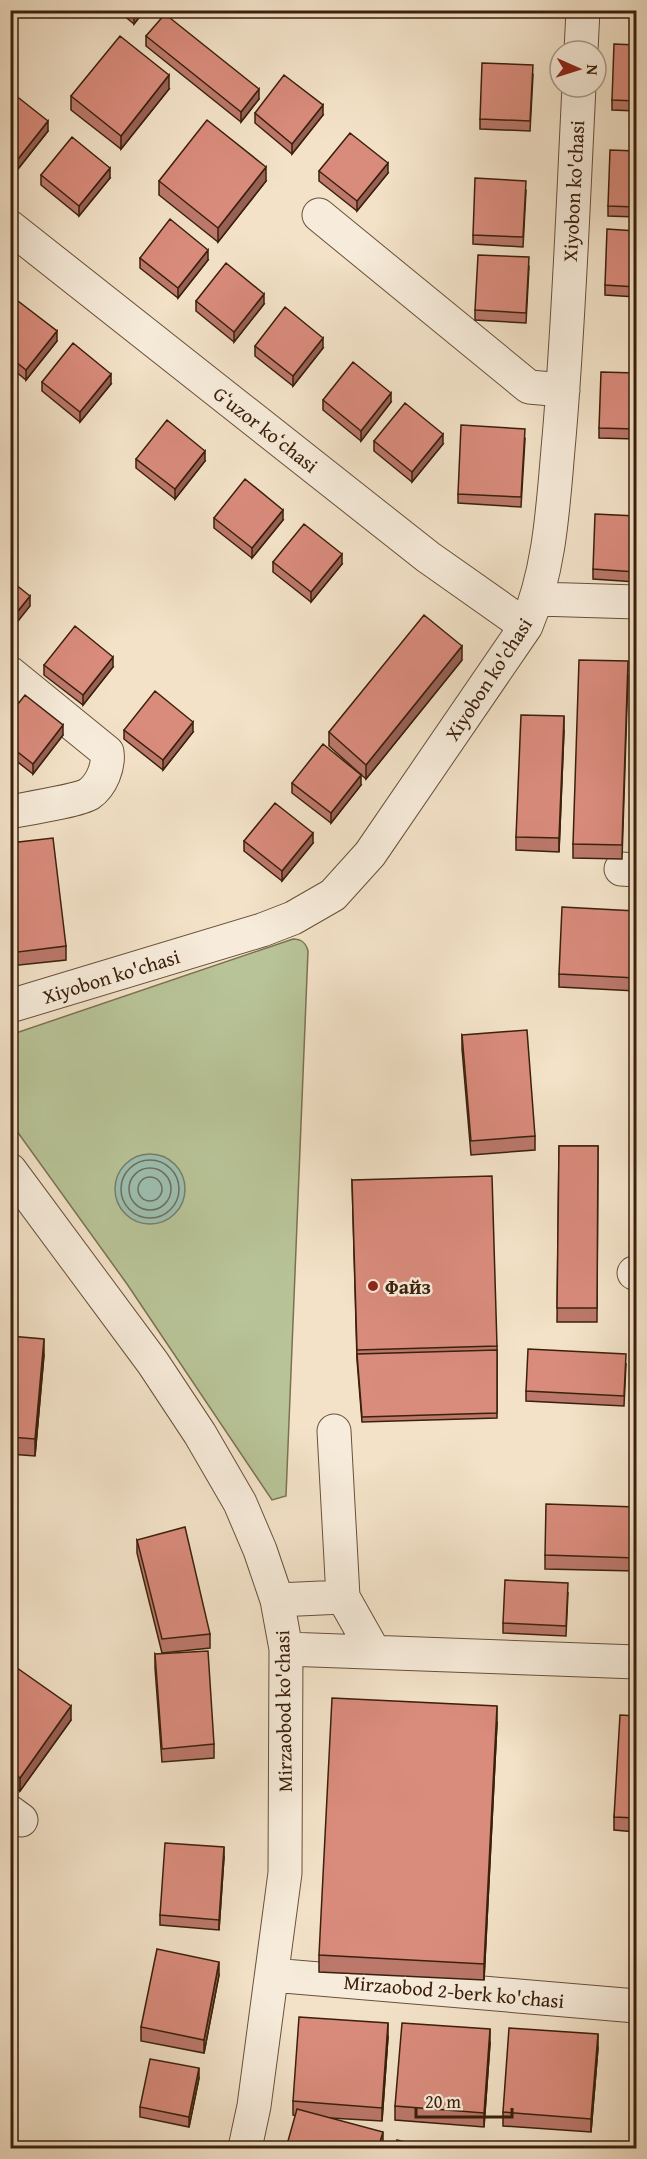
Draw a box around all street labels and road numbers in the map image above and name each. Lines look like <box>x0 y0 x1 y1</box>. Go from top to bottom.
street label: Xiyobon ko'chasi <box>555 119 591 263</box>
street label: Gʻuzor koʻchasi <box>207 379 325 479</box>
street label: Xiyobon ko'chasi <box>437 611 539 746</box>
street label: Xiyobon ko'chasi <box>39 941 183 1011</box>
street label: Mirzaobod ko'chasi <box>267 1629 299 1792</box>
street label: Mirzaobod 2-berk ko'chasi <box>343 1967 566 2015</box>

